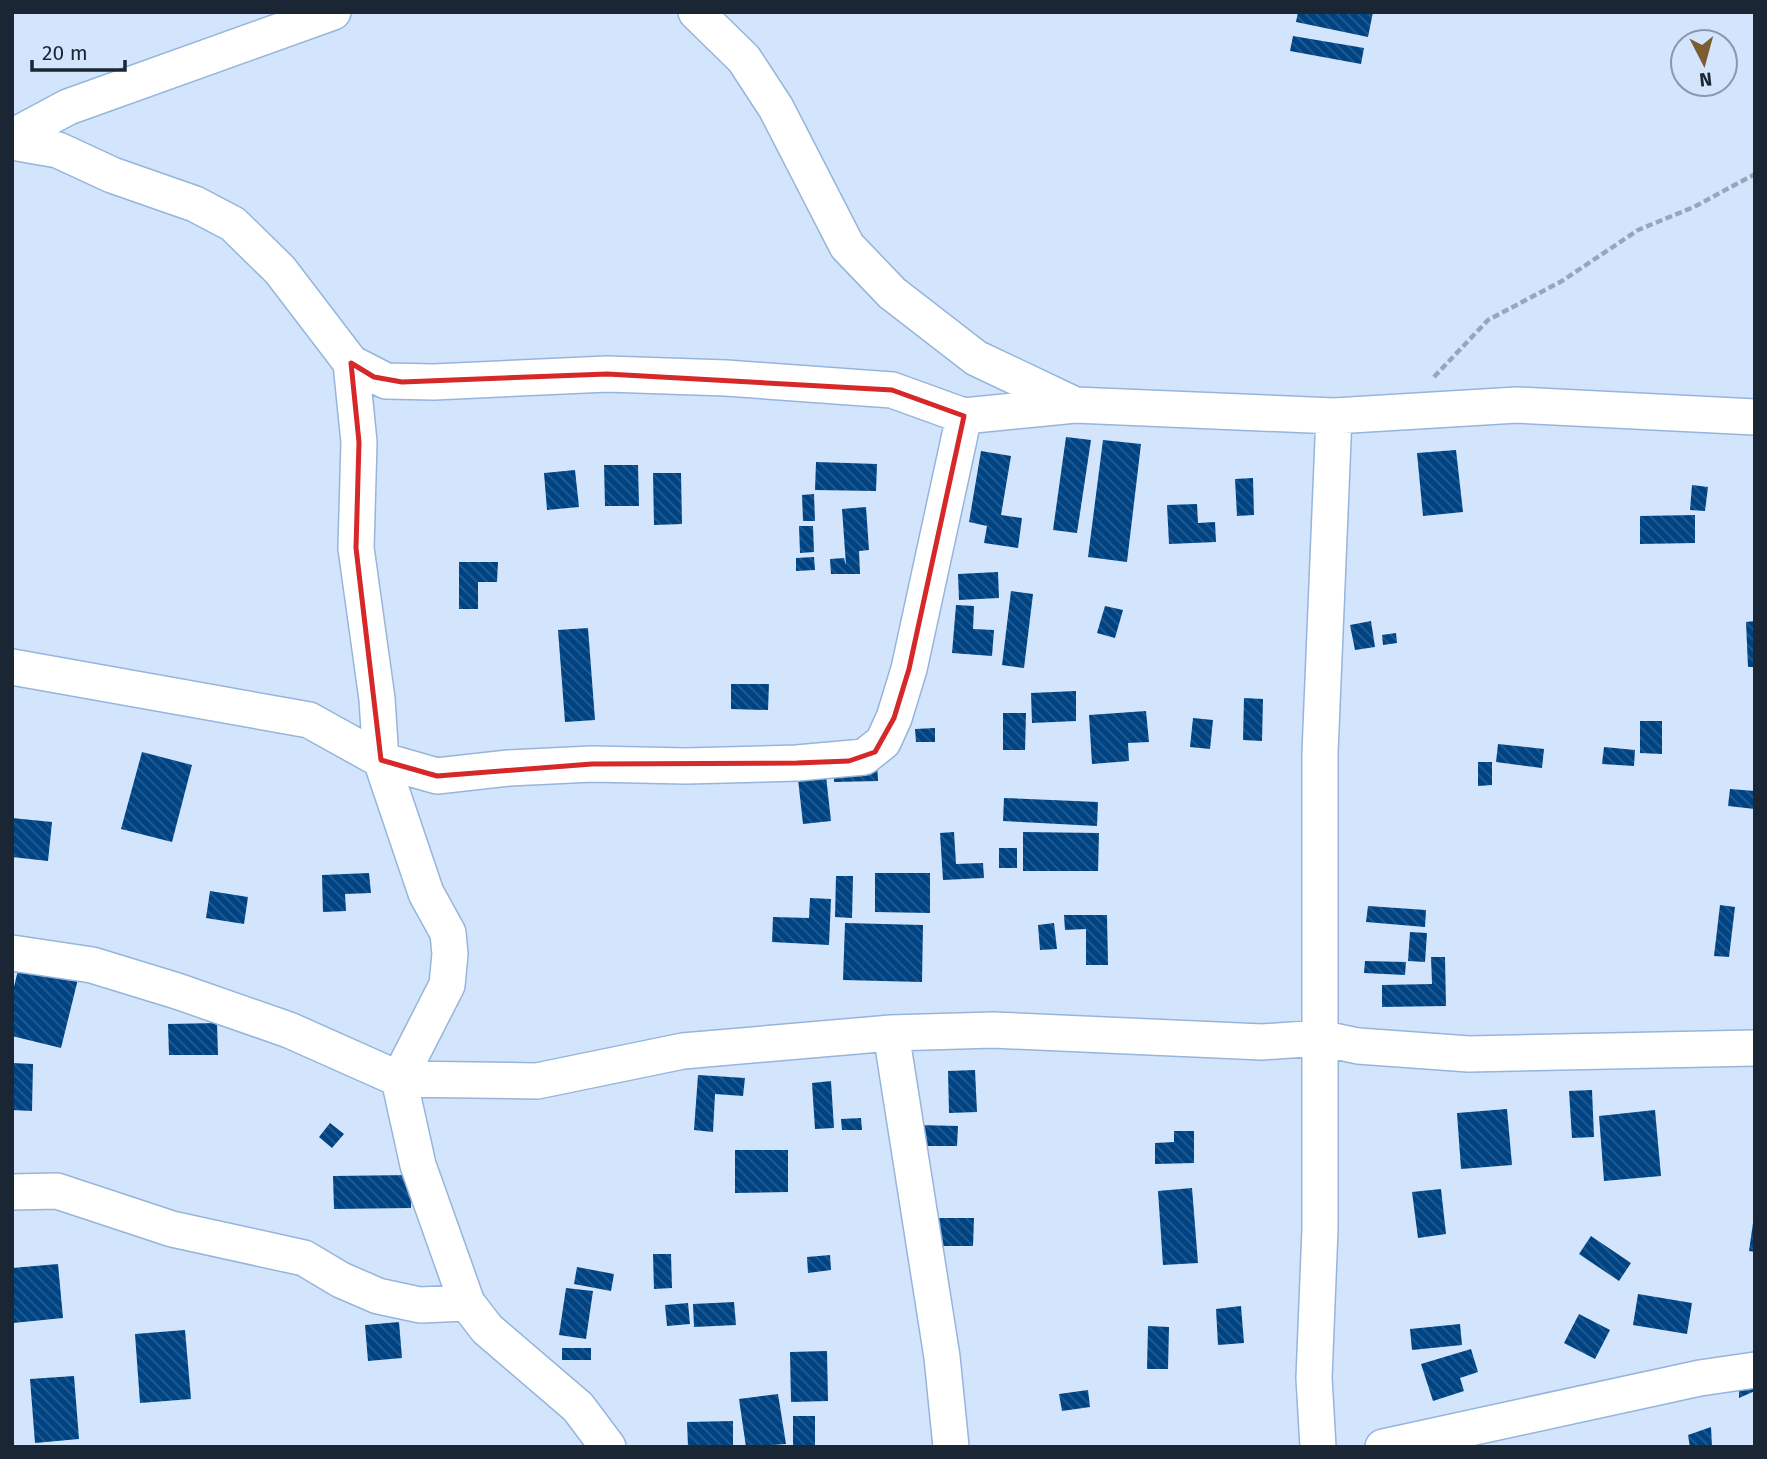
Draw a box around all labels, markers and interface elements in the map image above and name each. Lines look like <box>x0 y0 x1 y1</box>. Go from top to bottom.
scale bar <box>32 28 124 72</box>
north arrow <box>1669 28 1739 98</box>
text: 20 m <box>42 40 88 66</box>
text: N <box>1698 67 1713 92</box>

